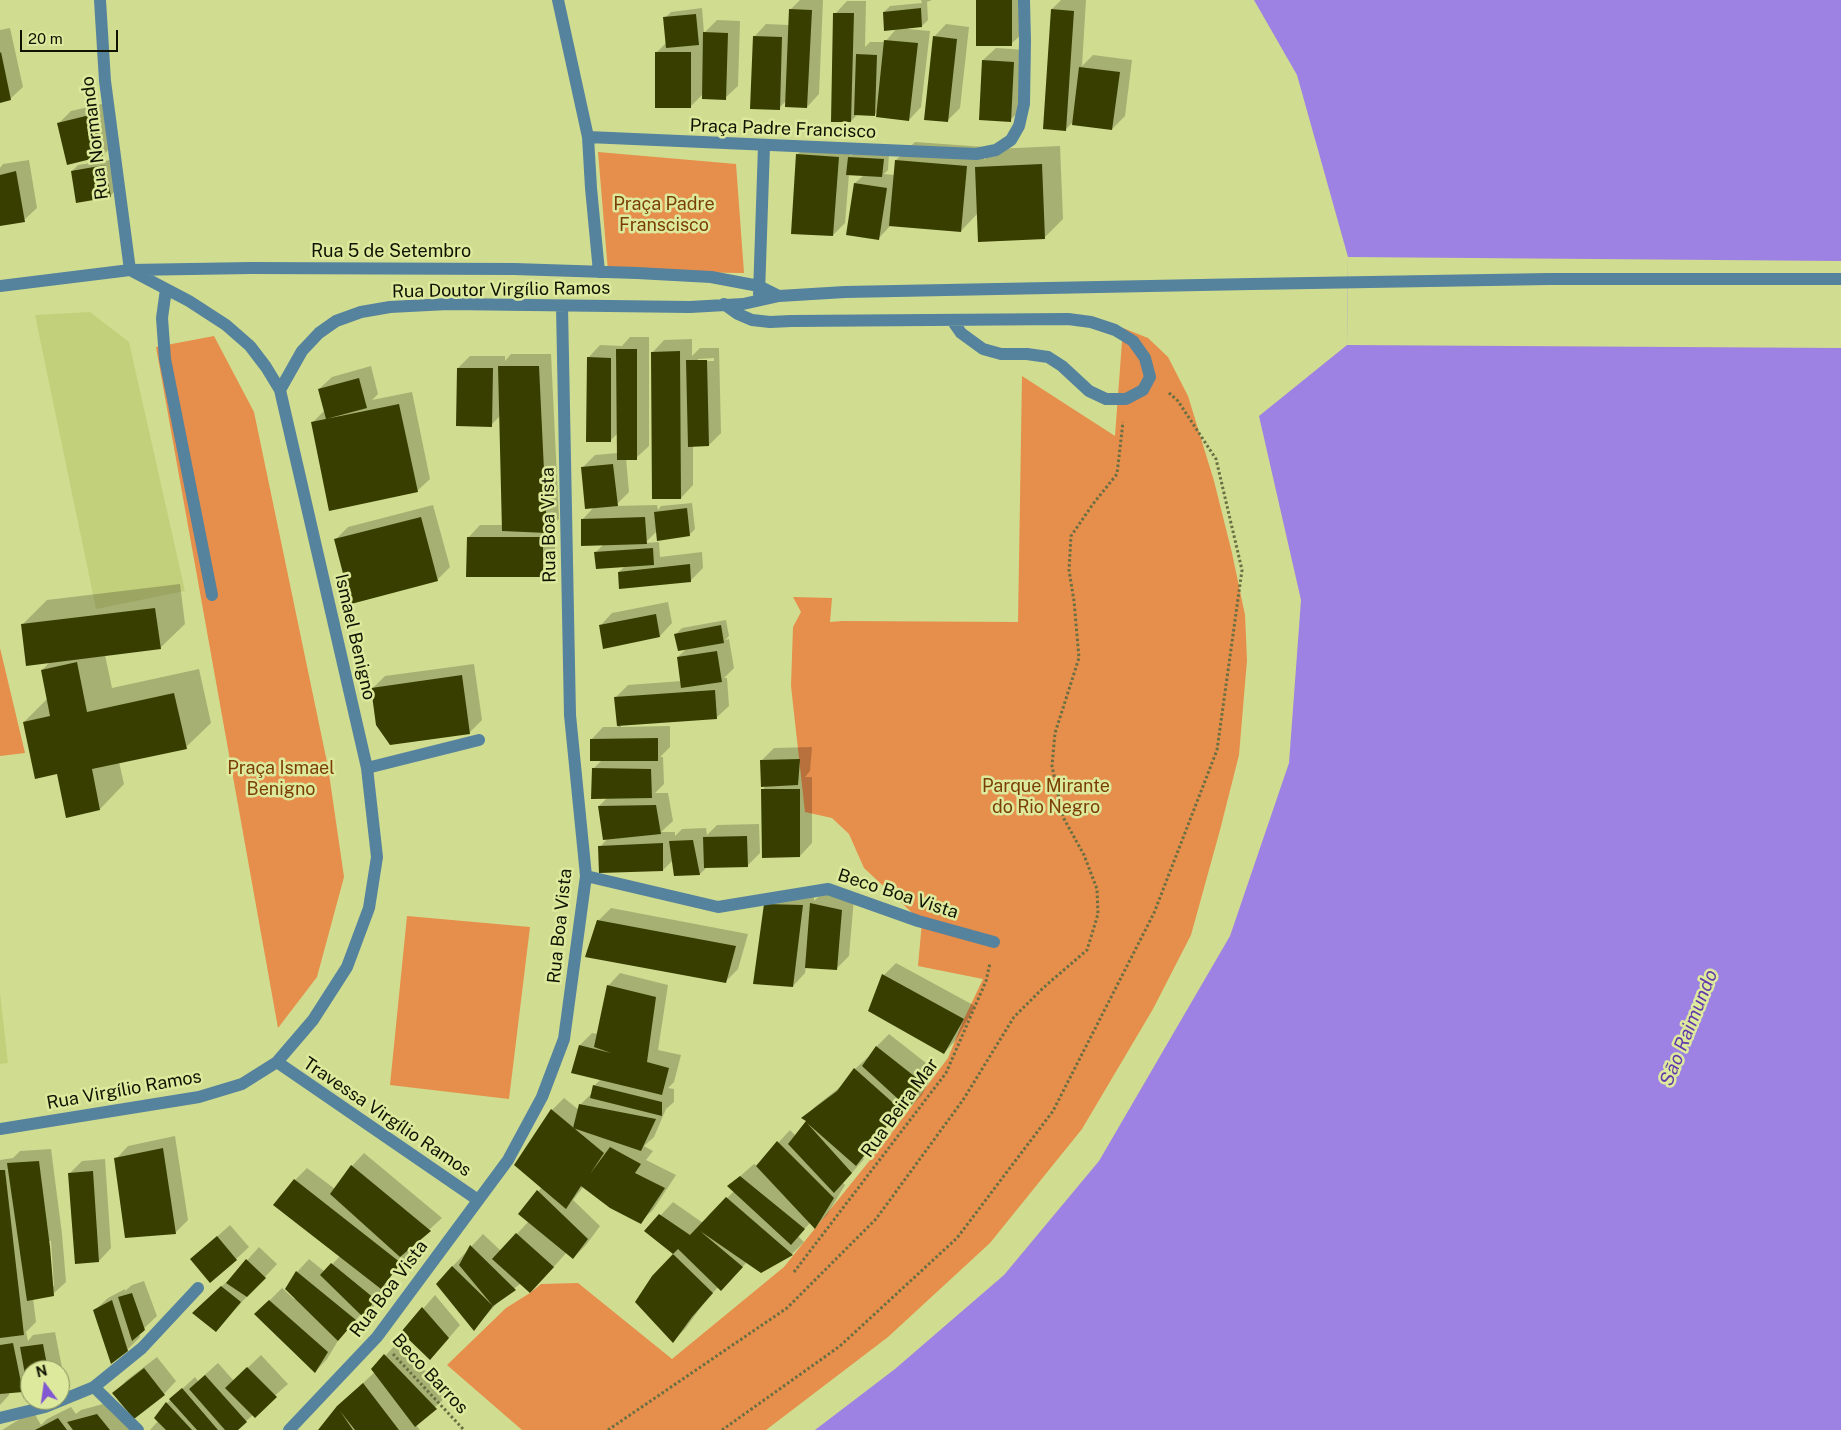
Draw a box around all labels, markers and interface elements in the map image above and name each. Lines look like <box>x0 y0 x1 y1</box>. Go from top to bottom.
scale bar <box>22 20 120 52</box>
text: 20 m <box>28 30 63 47</box>
street label: Rua Normando <box>77 75 113 201</box>
street label: Praça Padre Francisco <box>689 115 877 143</box>
park label: Praça Padre Franscisco <box>613 193 715 235</box>
street label: Rua 5 de Setembro <box>311 240 471 262</box>
street label: Rua Doutor Virgílio Ramos <box>392 277 610 303</box>
street label: Rua Boa Vista <box>537 467 561 583</box>
street label: Ismael Benigno <box>330 572 380 702</box>
park label: Praça Ismael Benigno <box>227 757 335 800</box>
park label: Parque Mirante do Rio Negro <box>982 775 1110 818</box>
street label: Beco Boa Vista <box>835 864 961 924</box>
street label: Rua Boa Vista <box>543 867 577 985</box>
water label: São Raimundo <box>1655 967 1723 1089</box>
street label: Travessa Virgílio Ramos <box>299 1053 475 1181</box>
street label: Rua Beira Mar <box>857 1054 943 1162</box>
street label: Rua Virgílio Ramos <box>45 1066 203 1114</box>
street label: Rua Boa Vista <box>346 1236 432 1342</box>
street label: Beco Barros <box>387 1329 473 1419</box>
north arrow <box>20 1360 70 1410</box>
text: N <box>34 1362 49 1381</box>

